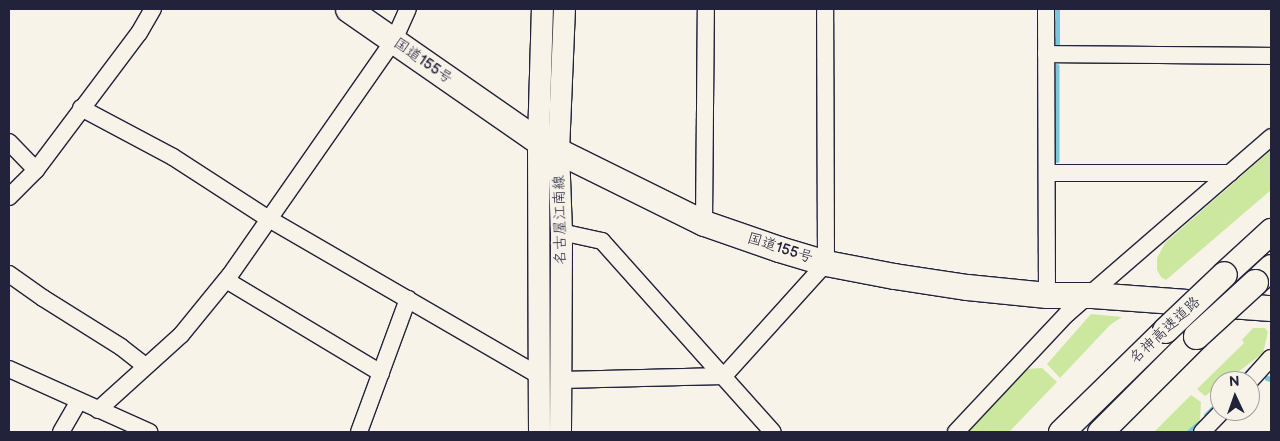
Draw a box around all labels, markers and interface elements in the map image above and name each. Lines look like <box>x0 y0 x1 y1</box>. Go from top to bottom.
street label: 国道155号 <box>390 34 456 88</box>
street label: 名古屋江南線 <box>550 175 570 265</box>
street label: 国道155号 <box>745 229 815 267</box>
street label: 名神高速道路 <box>1126 293 1204 367</box>
north arrow <box>1210 371 1260 421</box>
text: N <box>1229 373 1240 390</box>

